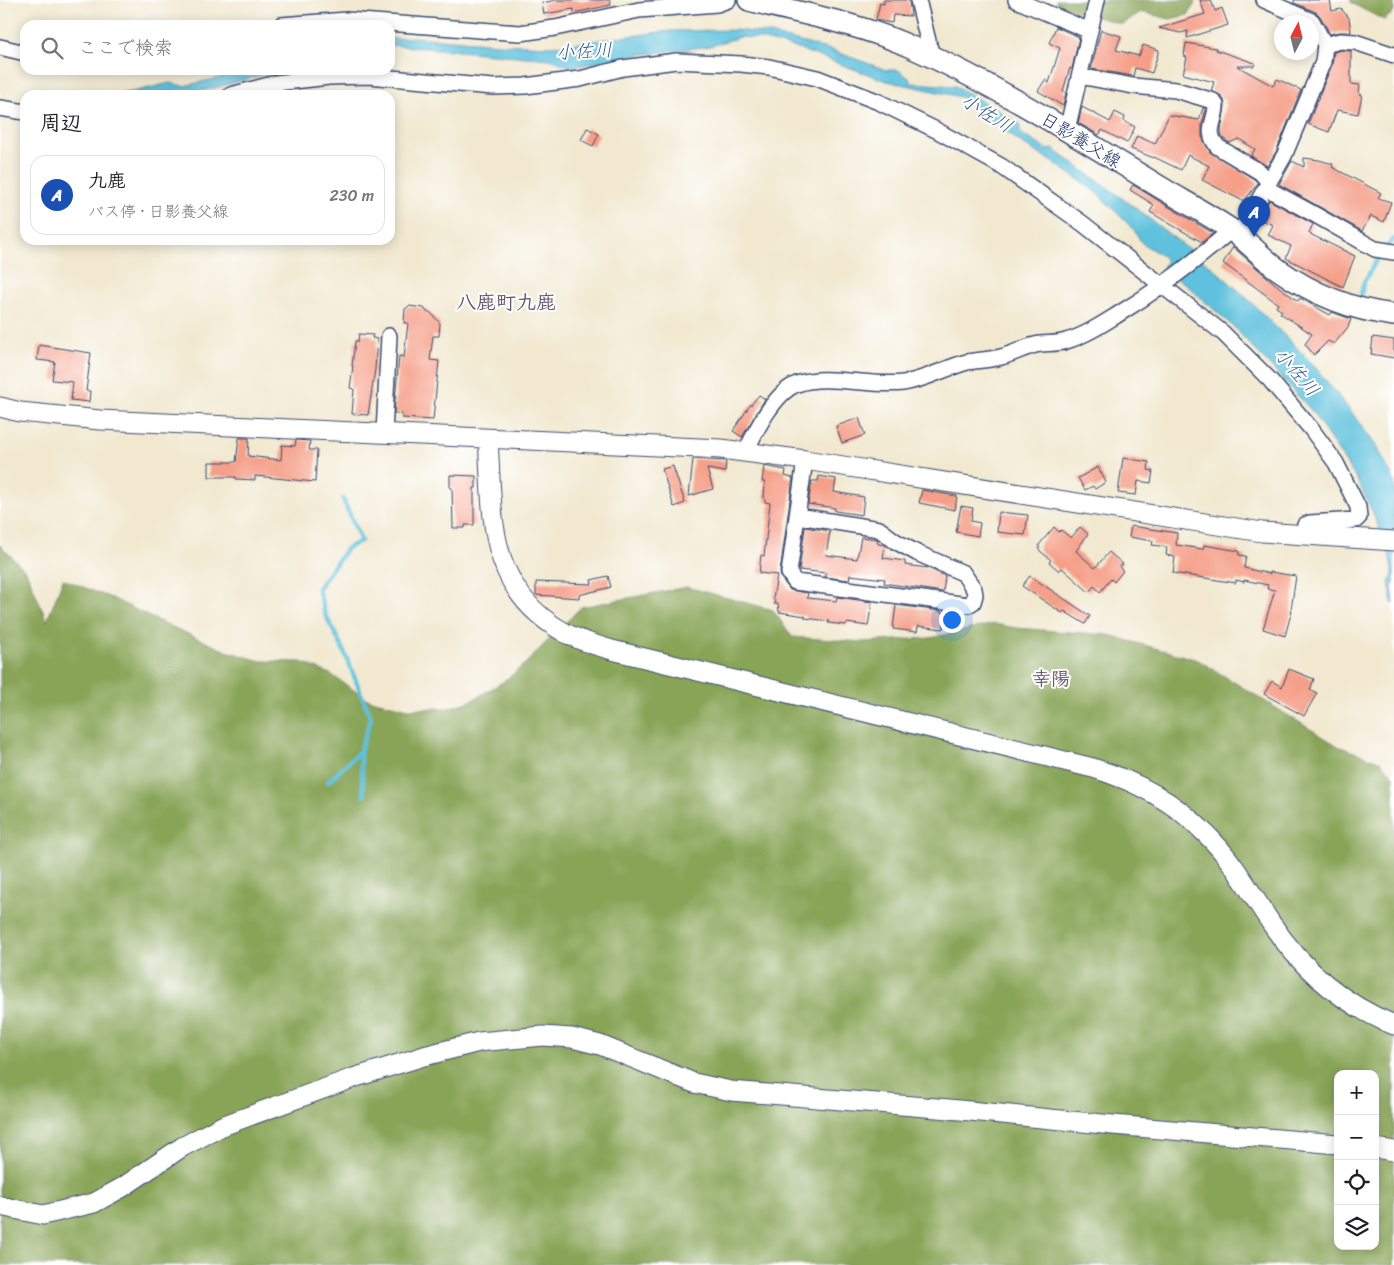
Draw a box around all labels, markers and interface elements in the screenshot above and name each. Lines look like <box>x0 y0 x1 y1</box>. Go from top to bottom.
north arrow <box>1274 15 1319 60</box>
search box <box>20 20 395 75</box>
text: ここで検索 <box>78 31 173 64</box>
water label: 小佐川 <box>555 33 613 69</box>
icon: search <box>38 34 66 62</box>
water label: 小佐川 <box>954 84 1020 142</box>
street label: 日影養父線 <box>1034 103 1128 177</box>
text: 周辺 <box>40 104 82 142</box>
text: 九鹿 <box>88 164 126 197</box>
text: A <box>52 181 62 210</box>
text: 230 m <box>329 181 374 210</box>
pin: A <box>1238 196 1270 237</box>
text: バス停 · 日影養父線 <box>88 197 229 226</box>
district label: 八鹿町九鹿 <box>456 285 556 320</box>
water label: 小佐川 <box>1266 340 1328 404</box>
your location <box>939 607 965 633</box>
district label: 幸陽 <box>1032 662 1070 695</box>
map controls <box>1334 1070 1379 1250</box>
button: + <box>1334 1070 1379 1115</box>
button: − <box>1334 1115 1379 1160</box>
button: locate <box>1334 1160 1379 1205</box>
button: layers <box>1334 1205 1379 1250</box>

